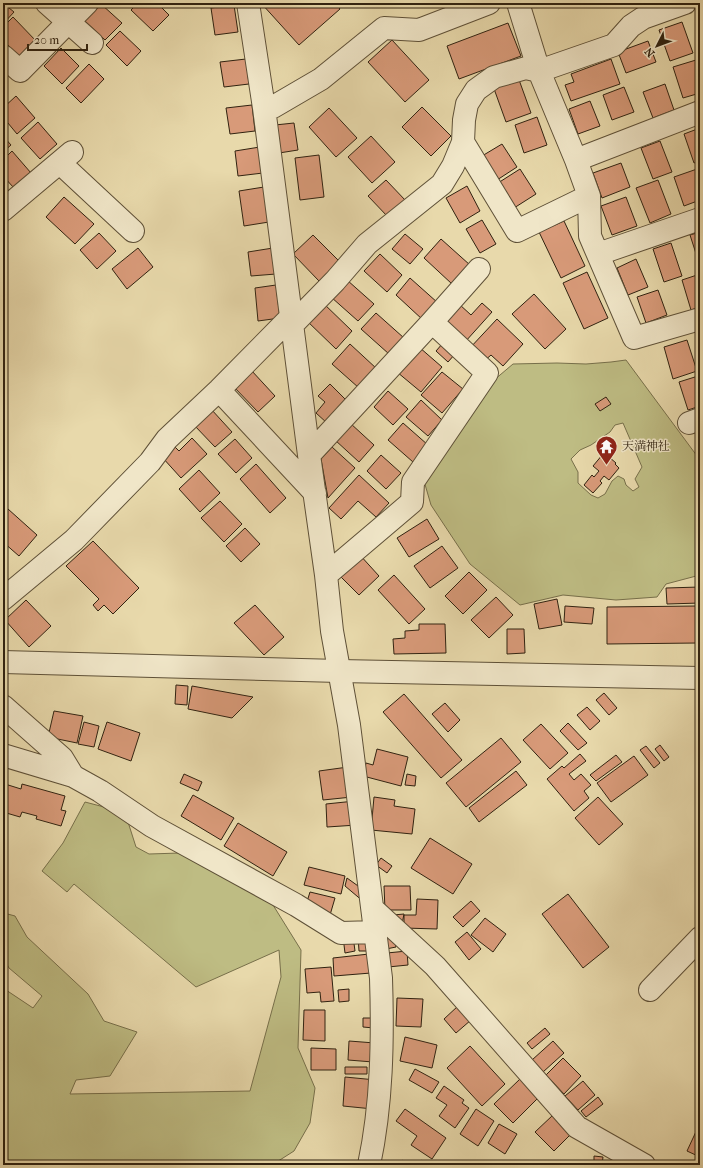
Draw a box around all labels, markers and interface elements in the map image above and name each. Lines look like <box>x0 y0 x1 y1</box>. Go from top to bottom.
scale bar <box>28 26 87 52</box>
north arrow <box>637 26 677 66</box>
text: 20 m <box>34 33 59 47</box>
text: N <box>642 44 658 60</box>
temple icon: 天満神社 <box>593 433 619 466</box>
place label: 天満神社 <box>622 439 670 453</box>

